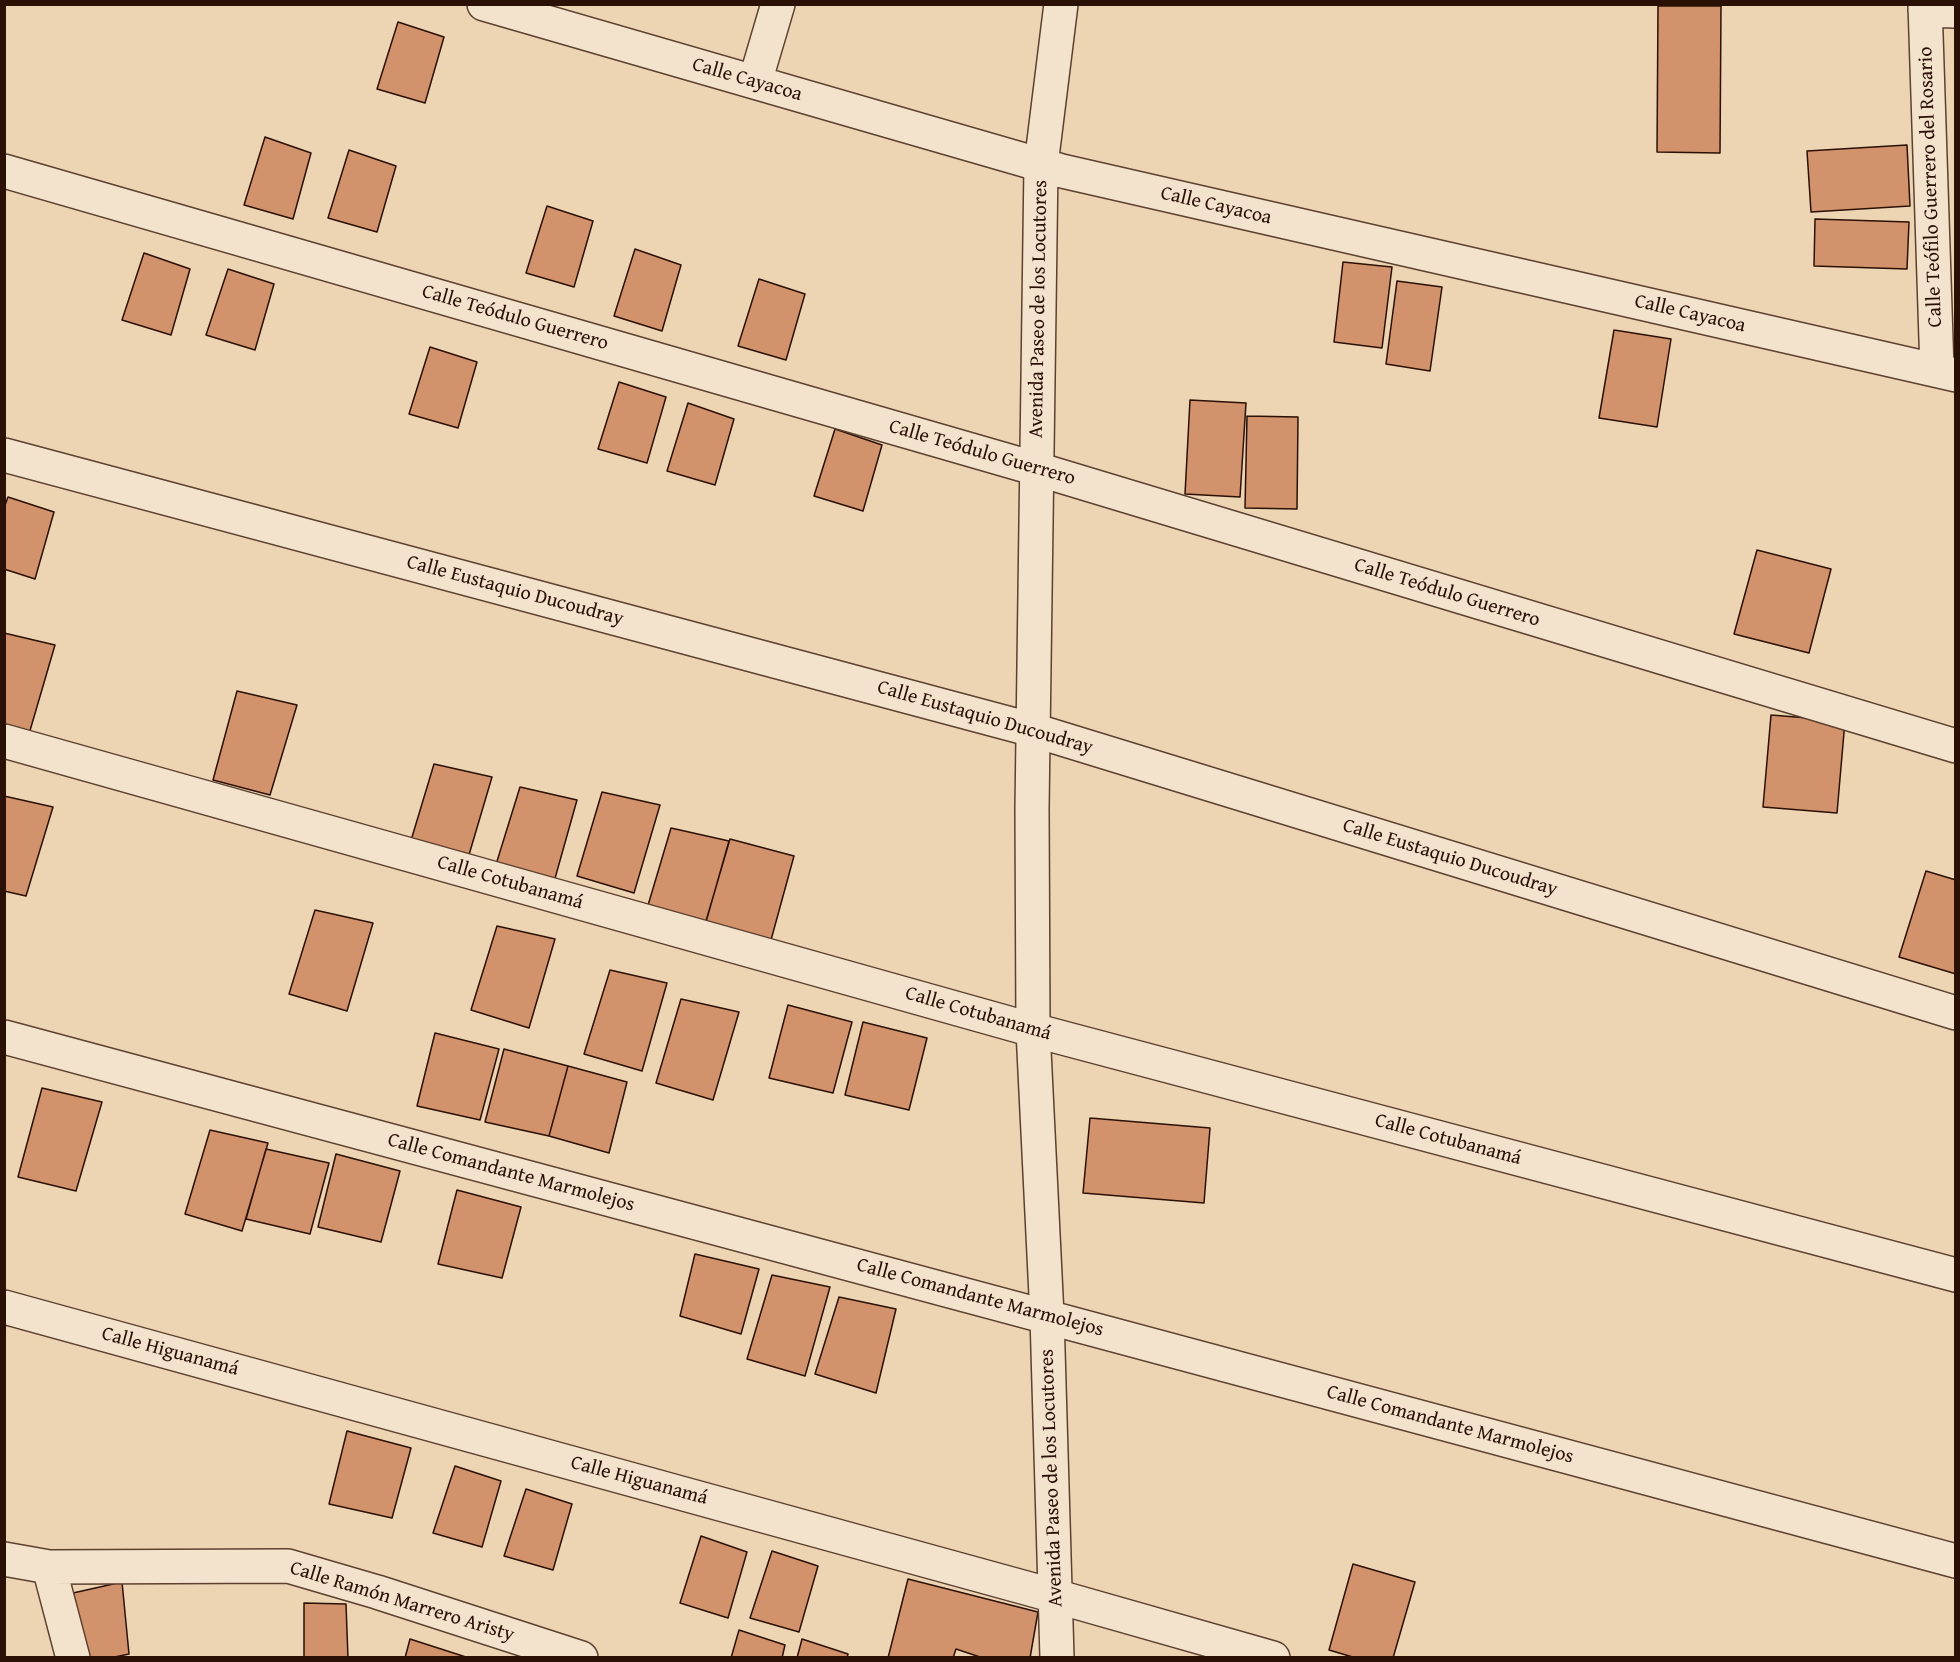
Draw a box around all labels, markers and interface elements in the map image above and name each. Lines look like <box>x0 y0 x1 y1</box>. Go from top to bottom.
street label: Calle Teófilo Guerrero del Rosario <box>1914 46 1948 328</box>
street label: Calle Cayacoa <box>689 53 805 107</box>
street label: Avenida Paseo de los Locutores <box>1025 180 1053 438</box>
street label: Calle Cayacoa <box>1158 182 1274 230</box>
street label: Calle Teódulo Guerrero <box>419 280 611 356</box>
street label: Calle Cayacoa <box>1632 290 1748 338</box>
street label: Calle Teódulo Guerrero <box>886 415 1078 491</box>
street label: Calle Eustaquio Ducoudray <box>404 551 626 631</box>
street label: Calle Teódulo Guerrero <box>1351 553 1543 633</box>
street label: Calle Eustaquio Ducoudray <box>874 676 1096 760</box>
street label: Calle Eustaquio Ducoudray <box>1340 814 1560 902</box>
street label: Calle Cotubanamá <box>434 851 586 915</box>
street label: Calle Cotubanamá <box>902 982 1054 1046</box>
street label: Calle Cotubanamá <box>1372 1109 1524 1171</box>
street label: Calle Comandante Marmolejos <box>385 1128 637 1218</box>
street label: Calle Comandante Marmolejos <box>854 1253 1106 1343</box>
street label: Calle Higuanamá <box>99 1322 241 1382</box>
street label: Avenida Paseo de los Locutores <box>1035 1348 1069 1608</box>
street label: Calle Comandante Marmolejos <box>1324 1380 1576 1470</box>
street label: Calle Higuanamá <box>568 1451 710 1511</box>
street label: Calle Ramón Marrero Aristy <box>287 1556 517 1648</box>

